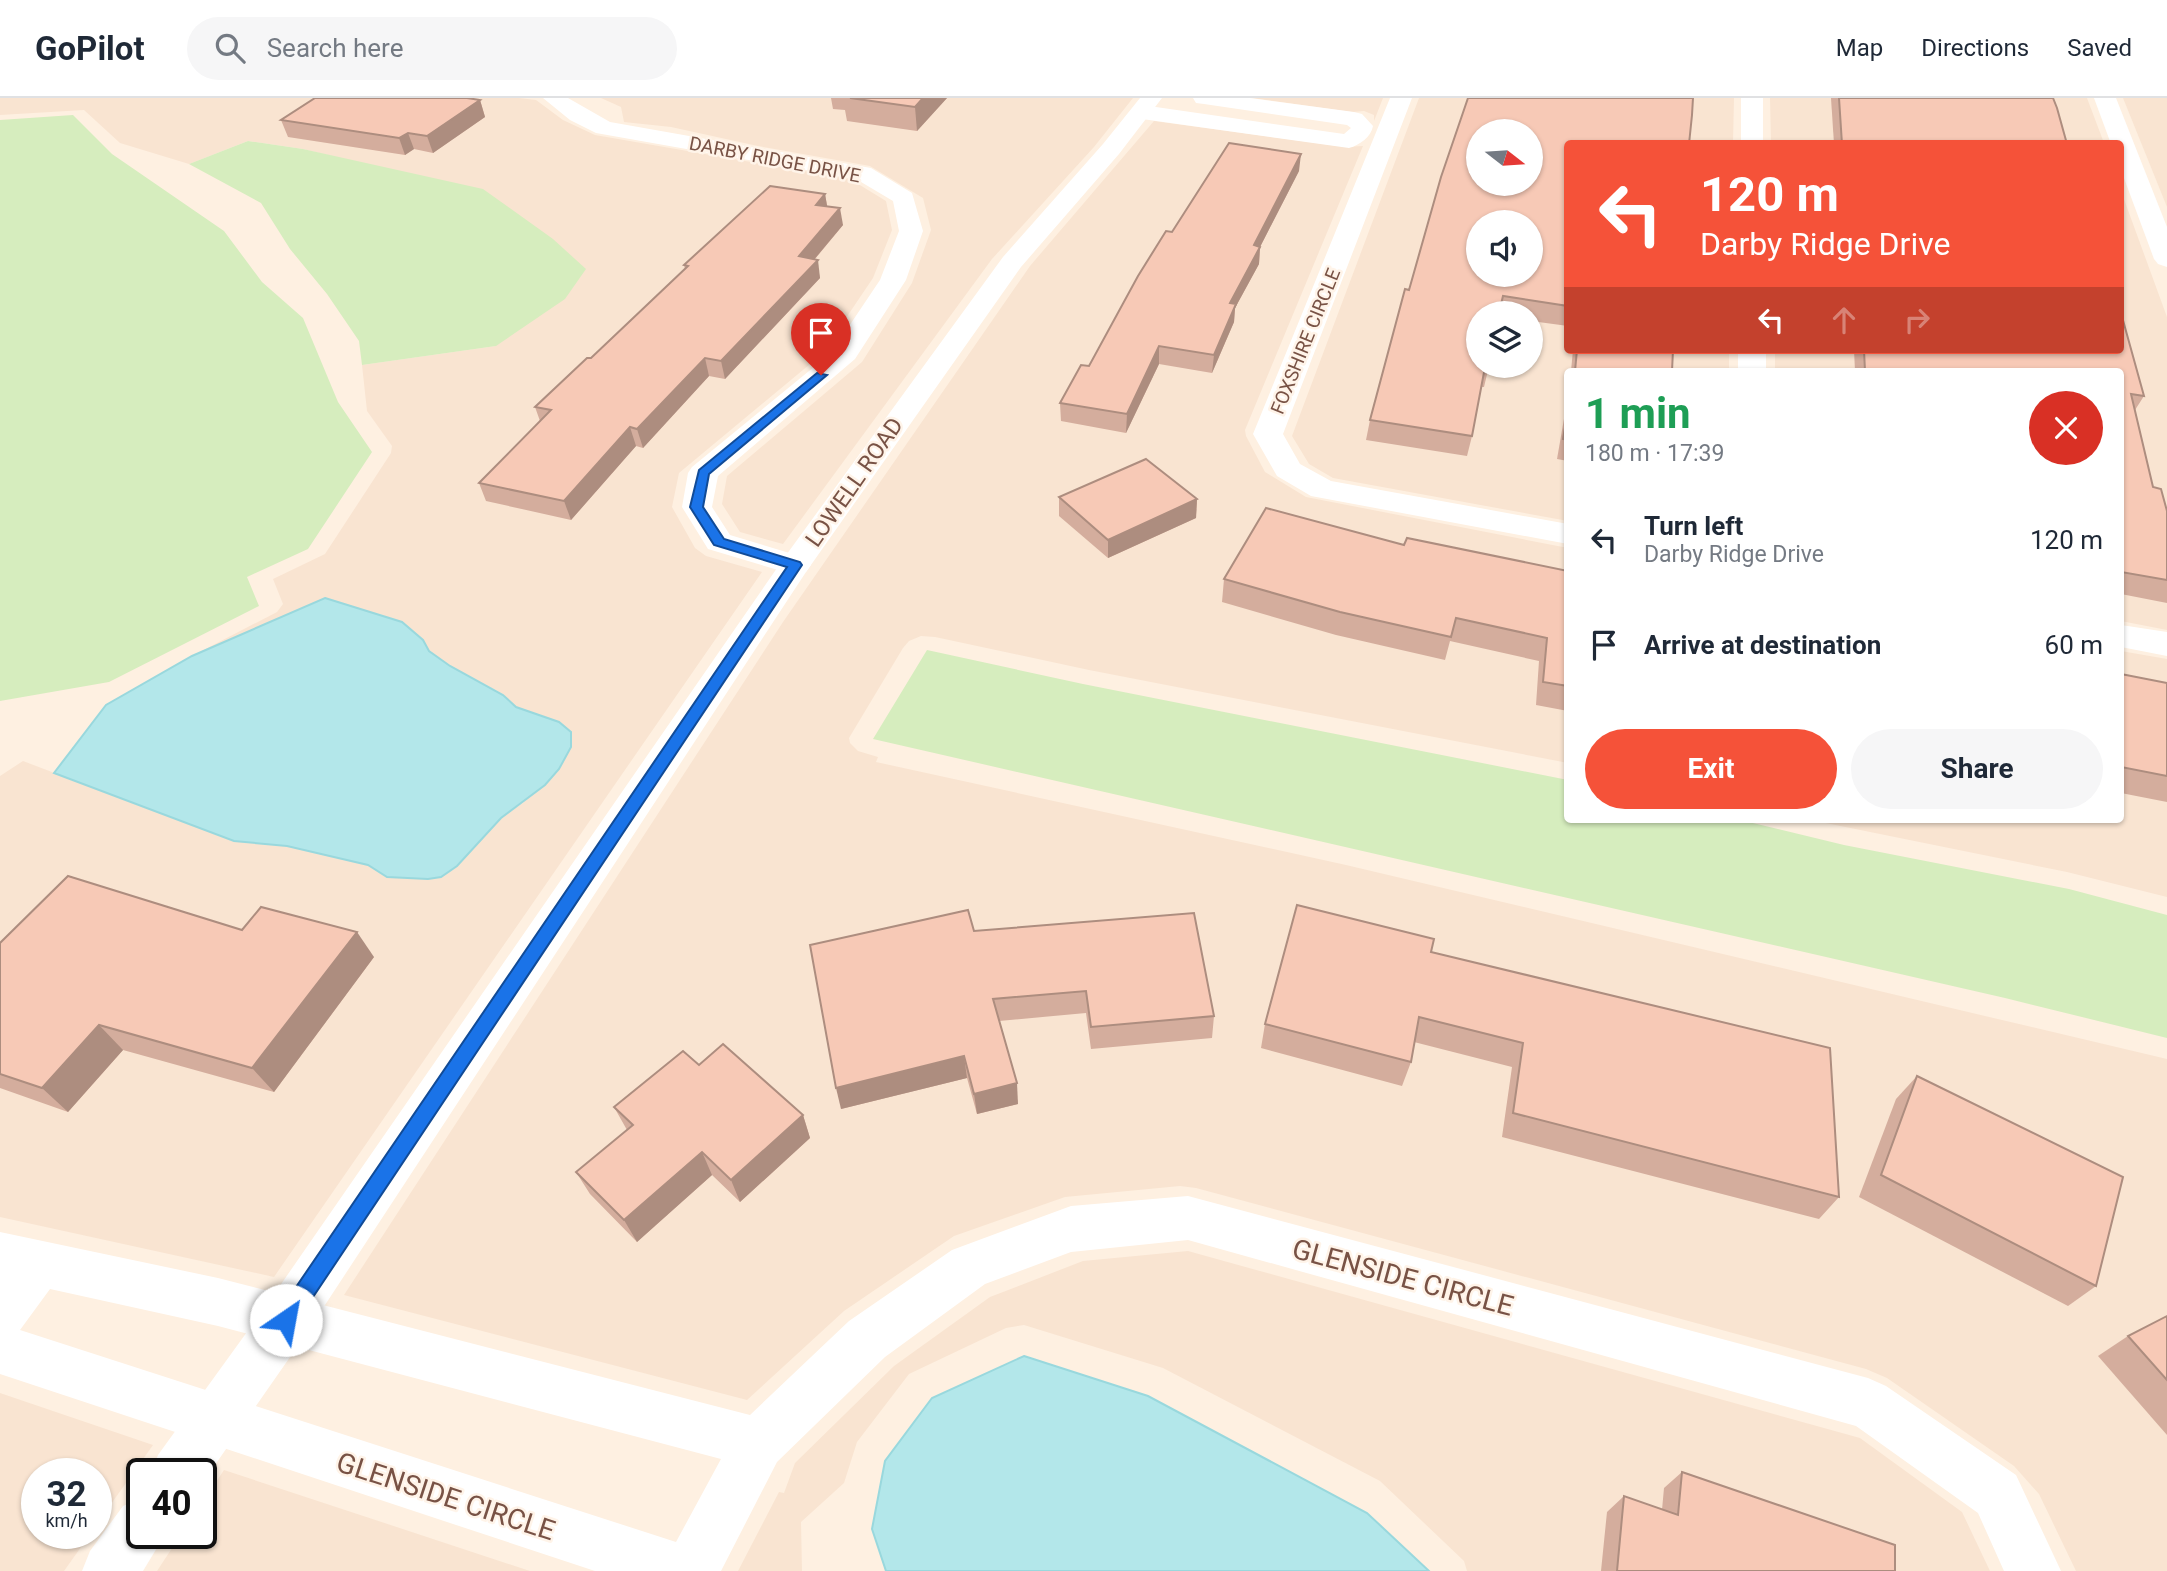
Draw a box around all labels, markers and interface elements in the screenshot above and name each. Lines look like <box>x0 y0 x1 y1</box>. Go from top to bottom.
search box <box>187 17 677 80</box>
text: GoPilot <box>35 29 145 68</box>
icon: search <box>211 29 249 67</box>
text: Search here <box>267 33 403 63</box>
text: Map <box>1836 34 1883 62</box>
text: Directions <box>1921 34 2029 62</box>
text: Saved <box>2067 34 2132 62</box>
north arrow <box>1466 119 1544 196</box>
map controls <box>1466 119 1543 378</box>
street label: DARBY RIDGE DRIVE <box>687 132 863 187</box>
text: 120 m <box>1700 166 1839 223</box>
icon: left <box>1585 168 1676 259</box>
button: sound <box>1466 210 1543 287</box>
text: Darby Ridge Drive <box>1700 225 1950 263</box>
street label: FOXSHIRE CIRCLE <box>1266 265 1345 417</box>
button: layers <box>1466 301 1543 378</box>
icon: left <box>1752 301 1790 339</box>
icon: ahead <box>1825 301 1863 339</box>
icon: right <box>1898 301 1936 339</box>
pin <box>791 303 851 375</box>
icon: arrive <box>802 314 840 352</box>
text: 1 min <box>1585 389 1691 438</box>
button: close <box>2029 391 2103 465</box>
street label: LOWELL ROAD <box>800 413 909 552</box>
text: 180 m · 17:39 <box>1585 440 1724 467</box>
text: Turn left <box>1644 511 1743 541</box>
icon: left <box>1585 521 1623 559</box>
text: 120 m <box>2030 525 2103 555</box>
text: Darby Ridge Drive <box>1644 541 1824 568</box>
icon: arrive <box>1585 626 1623 664</box>
text: Arrive at destination <box>1644 630 1881 660</box>
text: 60 m <box>2045 630 2103 660</box>
button: Exit <box>1585 729 1837 809</box>
button: Share <box>1851 729 2103 809</box>
street label: GLENSIDE CIRCLE <box>1289 1232 1517 1323</box>
position arrow <box>249 1283 323 1357</box>
street label: GLENSIDE CIRCLE <box>332 1446 559 1547</box>
speed limit sign: 40 <box>126 1458 217 1549</box>
text: 32 <box>46 1474 87 1515</box>
text: km/h <box>45 1510 88 1531</box>

